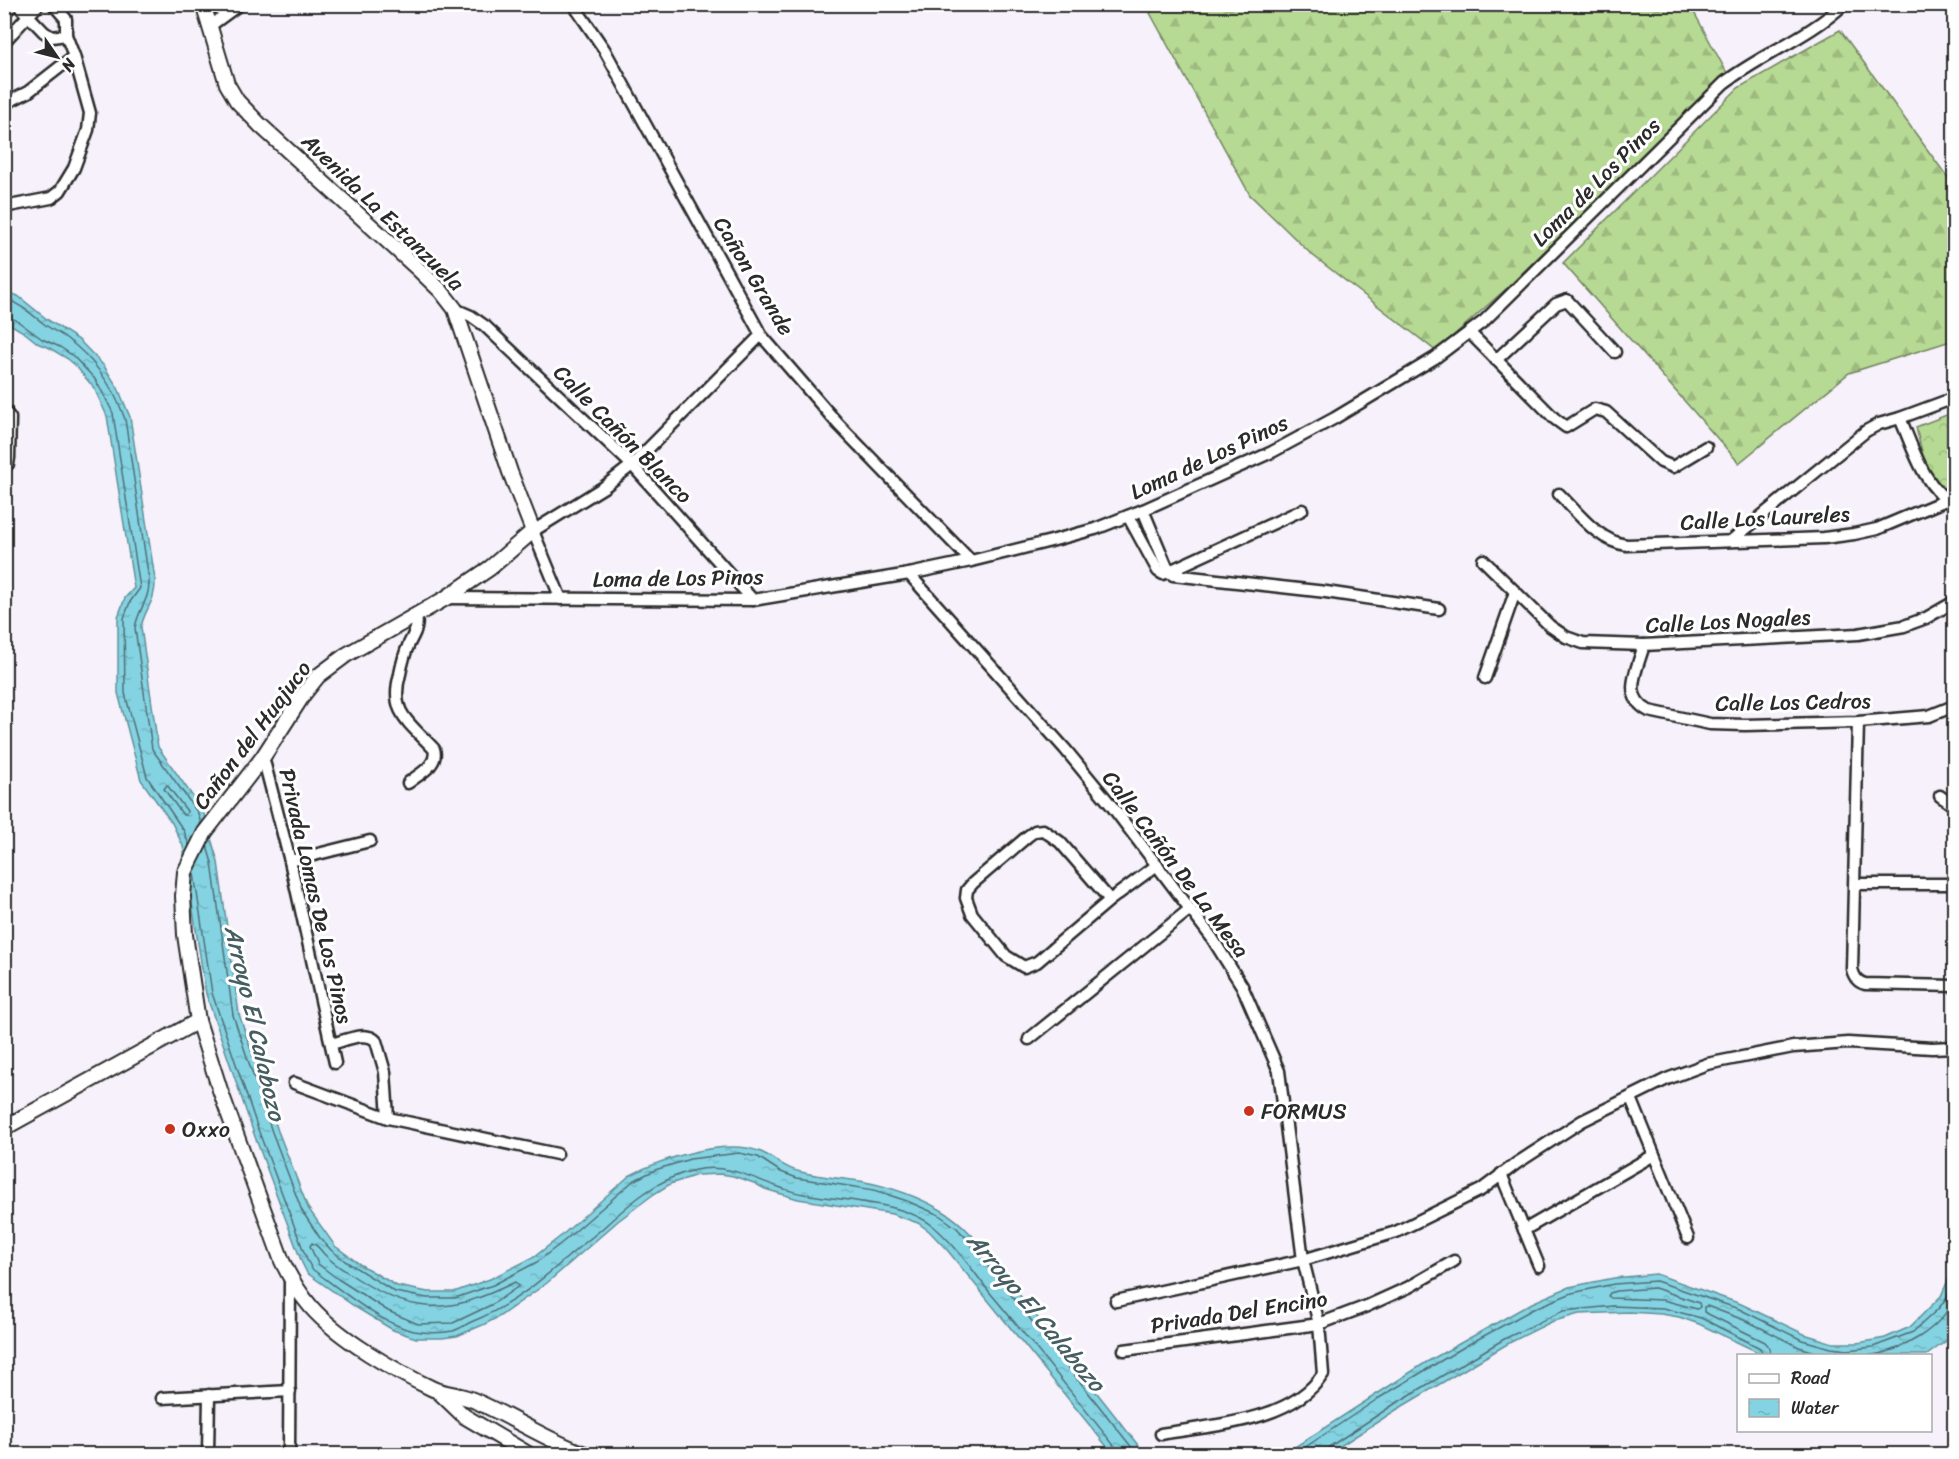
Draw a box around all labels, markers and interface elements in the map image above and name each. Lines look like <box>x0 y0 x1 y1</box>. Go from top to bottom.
north arrow <box>27 27 87 87</box>
text: N <box>53 52 85 79</box>
street label: Loma de Los Pinos <box>1522 107 1671 256</box>
street label: Avenida La Estanzuela <box>291 123 475 301</box>
street label: Cañon Grande <box>703 209 805 343</box>
street label: Calle Cañón Blanco <box>544 355 702 513</box>
street label: Loma de Los Pinos <box>1123 403 1295 511</box>
street label: Calle Los Laureles <box>1679 494 1851 542</box>
street label: Loma de Los Pinos <box>592 557 765 599</box>
street label: Calle Los Nogales <box>1645 597 1811 645</box>
street label: Cañon del Huajuco <box>183 652 321 818</box>
street label: Calle Los Cedros <box>1715 681 1871 723</box>
street label: Calle Cañón De La Mesa <box>1092 761 1260 967</box>
street label: Privada Lomas De Los Pinos <box>268 764 364 1028</box>
water label: Arroyo El Calabozo <box>212 920 298 1127</box>
place label: FORMUS <box>1261 1092 1347 1131</box>
marker: FORMUS <box>1242 1104 1256 1118</box>
place label: Oxxo <box>182 1110 230 1149</box>
marker: Oxxo <box>163 1122 177 1136</box>
water label: Arroyo El Calabozo <box>955 1222 1117 1403</box>
street label: Privada Del Encino <box>1148 1279 1330 1345</box>
legend <box>1737 1354 1932 1432</box>
text: Road <box>1791 1362 1831 1394</box>
text: Water <box>1791 1392 1840 1424</box>

